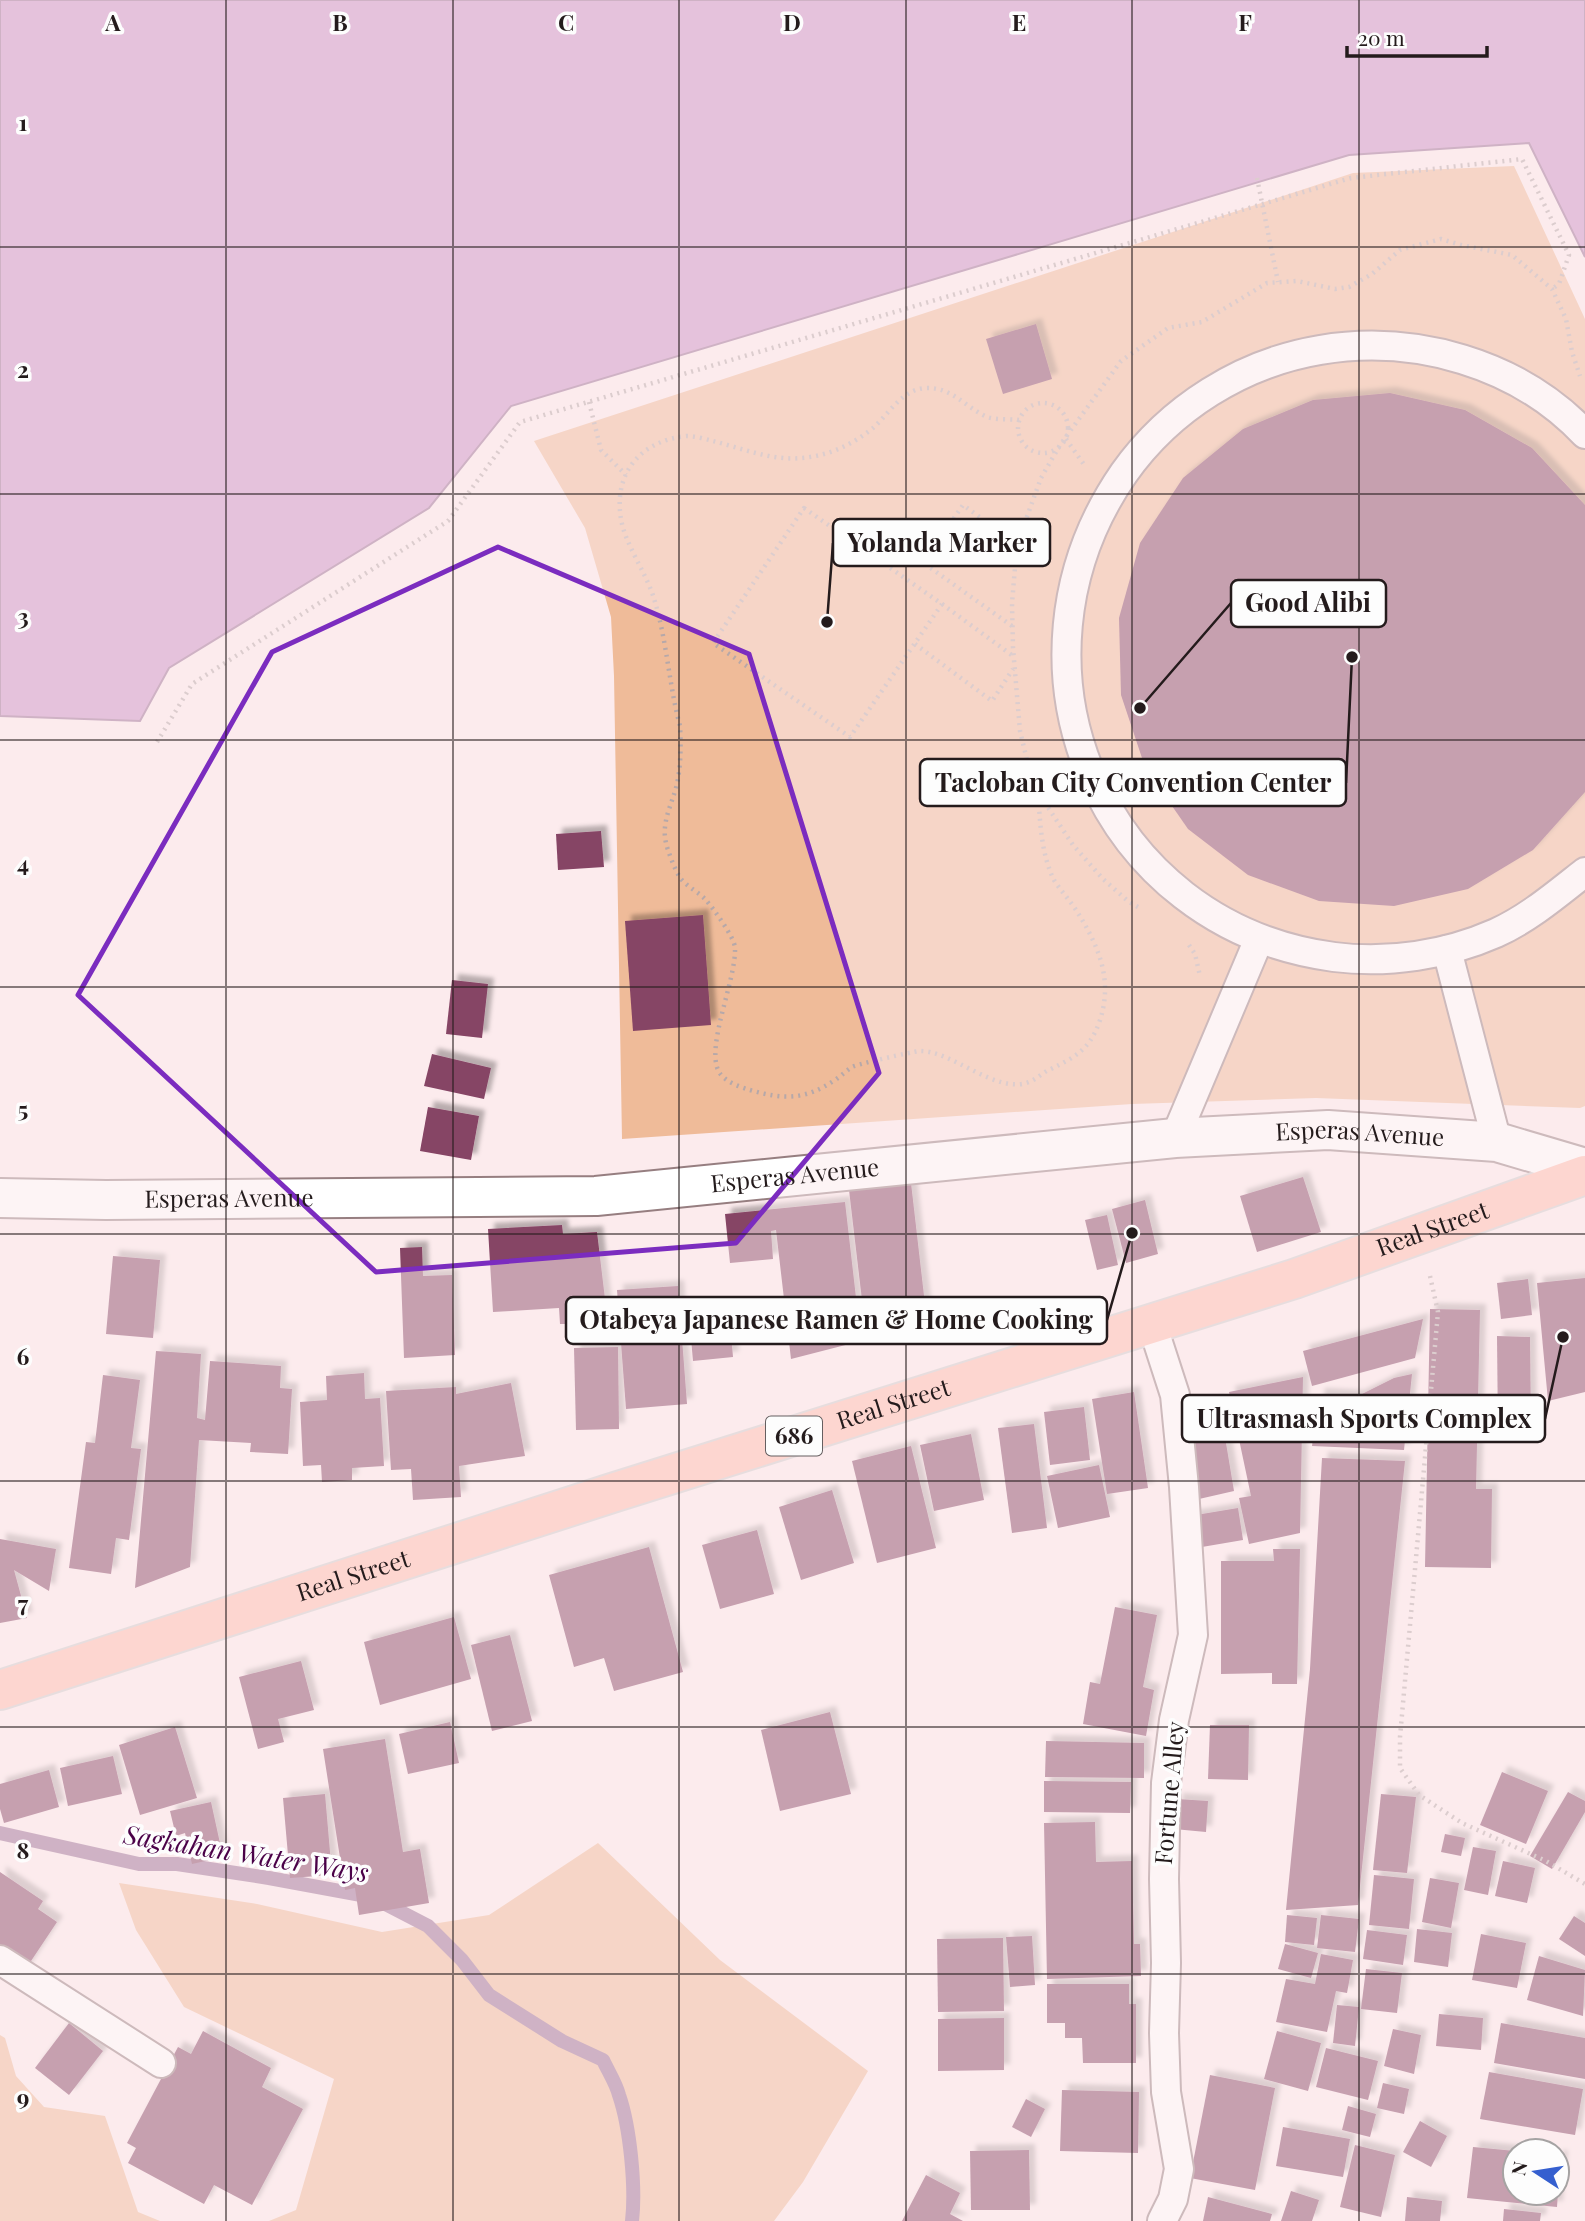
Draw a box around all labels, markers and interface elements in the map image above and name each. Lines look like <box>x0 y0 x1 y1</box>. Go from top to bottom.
text: A <box>104 6 121 37</box>
text: B <box>332 6 348 37</box>
text: C <box>558 6 574 37</box>
text: D <box>783 6 801 37</box>
text: E <box>1012 6 1026 37</box>
text: F <box>1238 6 1252 37</box>
scale bar <box>1347 14 1487 58</box>
text: 20 m <box>1358 23 1405 51</box>
text: 1 <box>19 106 28 137</box>
text: 2 <box>17 353 29 384</box>
callout: Yolanda Marker <box>833 519 1050 566</box>
text: Yolanda Marker <box>846 524 1037 559</box>
callout: Good Alibi <box>1231 580 1386 627</box>
text: Good Alibi <box>1245 584 1371 619</box>
text: 3 <box>17 600 29 631</box>
callout: Tacloban City Convention Center <box>920 759 1346 806</box>
text: Tacloban City Convention Center <box>935 764 1331 799</box>
text: 4 <box>17 847 29 878</box>
text: 5 <box>18 1093 28 1124</box>
street label: Esperas Avenue <box>1274 1112 1445 1152</box>
street label: Esperas Avenue <box>709 1150 881 1198</box>
street label: Esperas Avenue <box>144 1180 314 1214</box>
street label: Real Street <box>1372 1193 1493 1262</box>
callout: Otabeya Japanese Ramen & Home Cooking <box>566 1297 1107 1344</box>
text: Otabeya Japanese Ramen & Home Cooking <box>579 1301 1093 1336</box>
text: 6 <box>17 1340 30 1371</box>
street label: Real Street <box>832 1370 954 1436</box>
callout: Ultrasmash Sports Complex <box>1182 1395 1545 1442</box>
text: Ultrasmash Sports Complex <box>1197 1400 1531 1435</box>
road number: 686 <box>766 1416 822 1456</box>
street label: Real Street <box>292 1541 414 1608</box>
text: 7 <box>18 1587 29 1618</box>
street label: Fortune Alley <box>1146 1720 1190 1866</box>
water label: Sagkahan Water Ways <box>120 1816 371 1889</box>
text: 8 <box>17 1834 29 1865</box>
text: 9 <box>17 2081 29 2112</box>
north arrow <box>1501 2137 1571 2207</box>
text: N <box>1504 2159 1533 2178</box>

